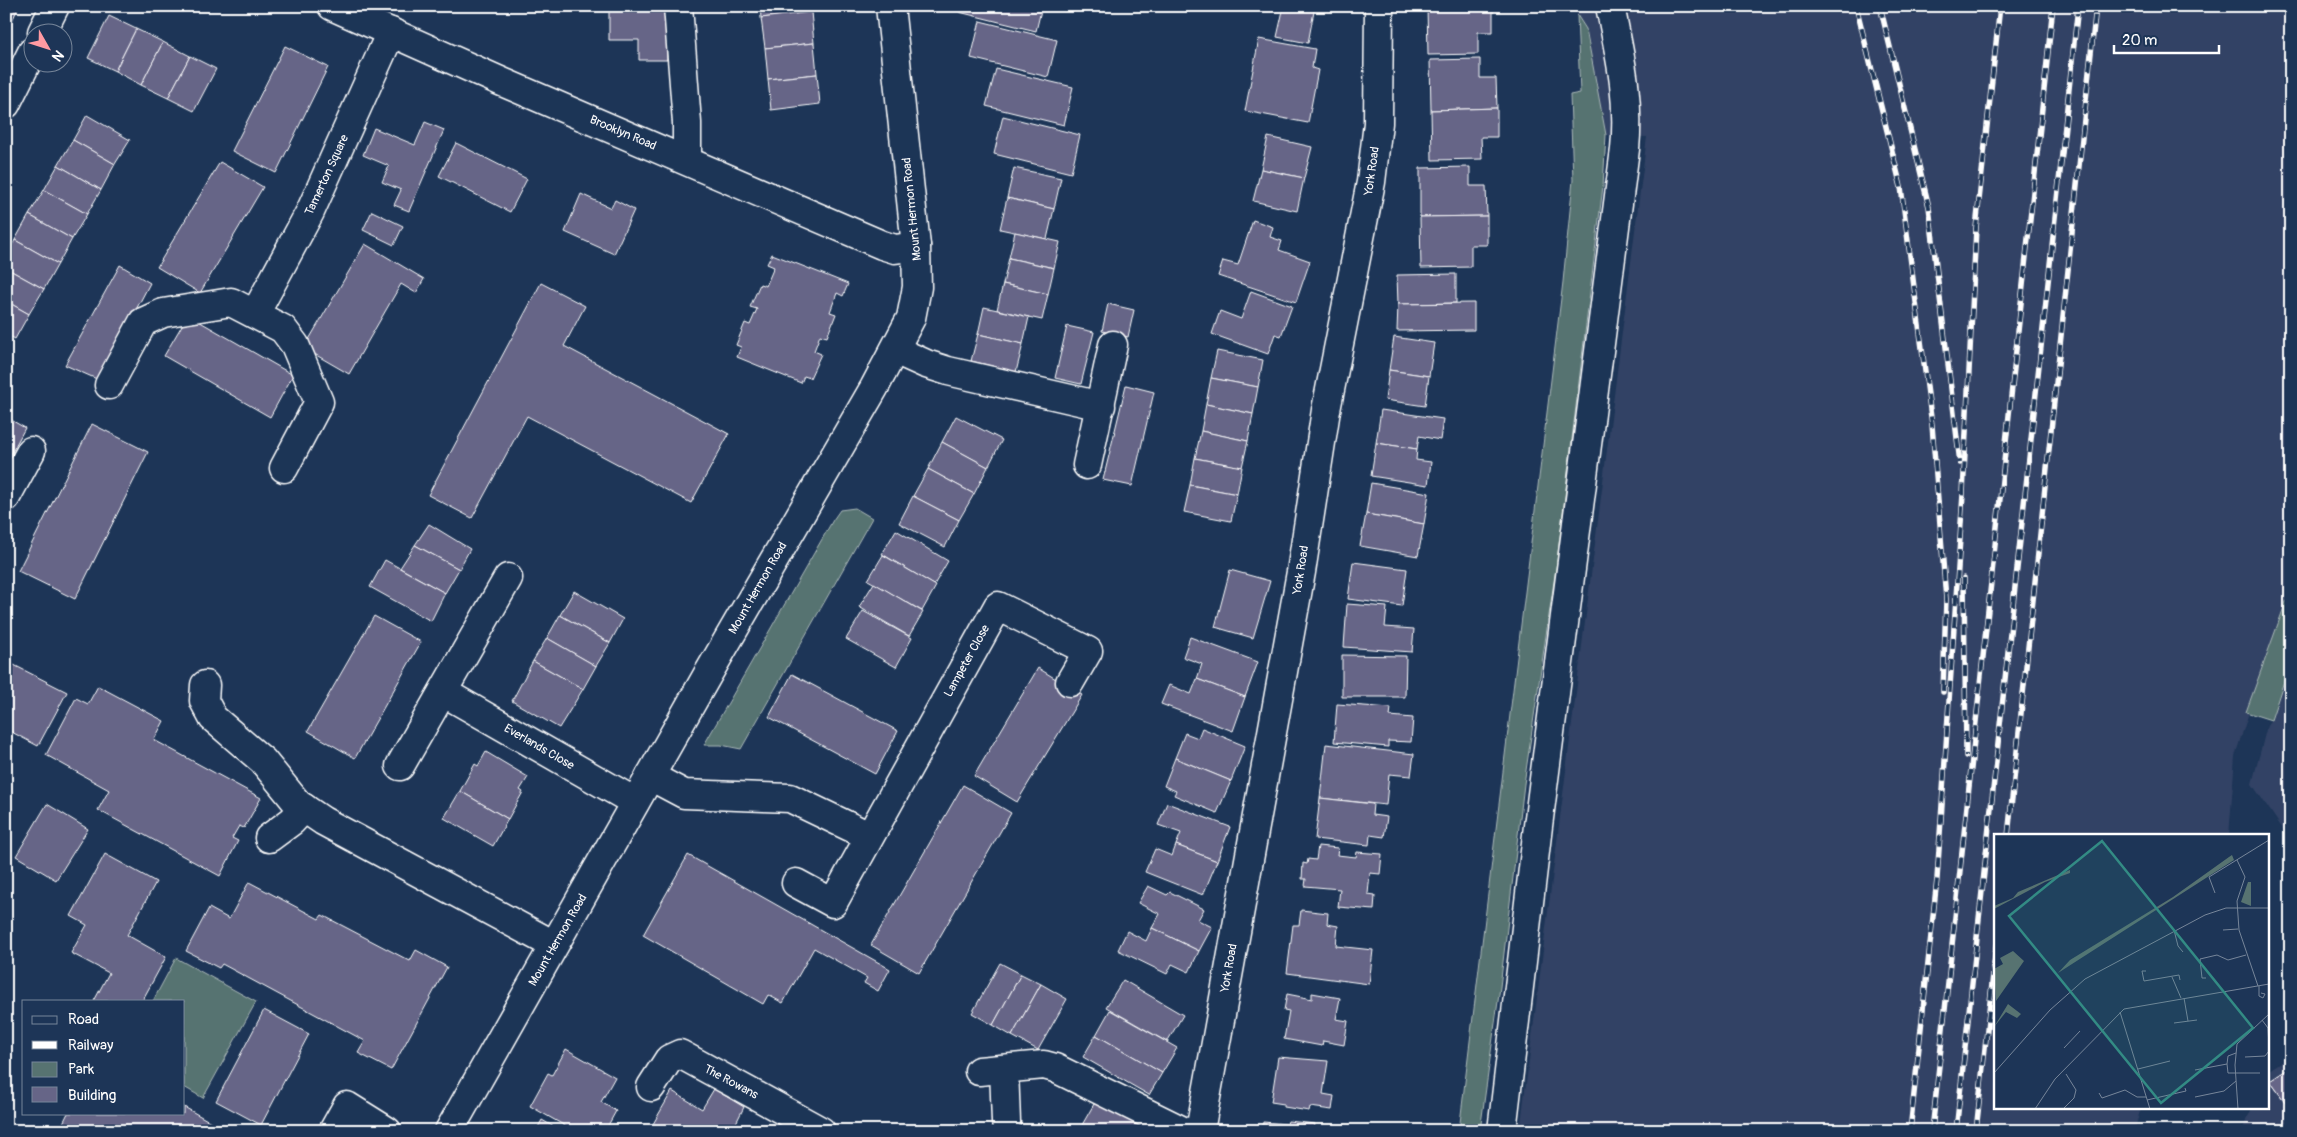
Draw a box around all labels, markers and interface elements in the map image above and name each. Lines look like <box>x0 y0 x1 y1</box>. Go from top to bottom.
north arrow <box>22 22 72 72</box>
scale bar <box>2114 22 2220 54</box>
text: 20 m <box>2122 31 2157 50</box>
text: N <box>48 47 67 65</box>
street label: Brooklyn Road <box>587 112 659 154</box>
street label: Tamerton Square <box>302 132 352 218</box>
street label: York Road <box>1361 146 1383 197</box>
street label: Mount Hermon Road <box>899 156 925 261</box>
street label: Mount Hermon Road <box>726 539 790 637</box>
street label: York Road <box>1290 544 1312 596</box>
street label: Lampeter Close <box>941 622 993 700</box>
street label: Everlands Close <box>501 721 577 773</box>
inset map <box>1994 834 2270 1110</box>
street label: Mount Hermon Road <box>526 891 590 989</box>
street label: York Road <box>1217 942 1241 994</box>
legend <box>22 1000 185 1114</box>
text: Road <box>68 1010 99 1029</box>
text: Railway <box>68 1036 114 1055</box>
text: Park <box>68 1060 95 1079</box>
street label: The Rowans <box>701 1061 761 1103</box>
text: Building <box>68 1086 116 1105</box>

